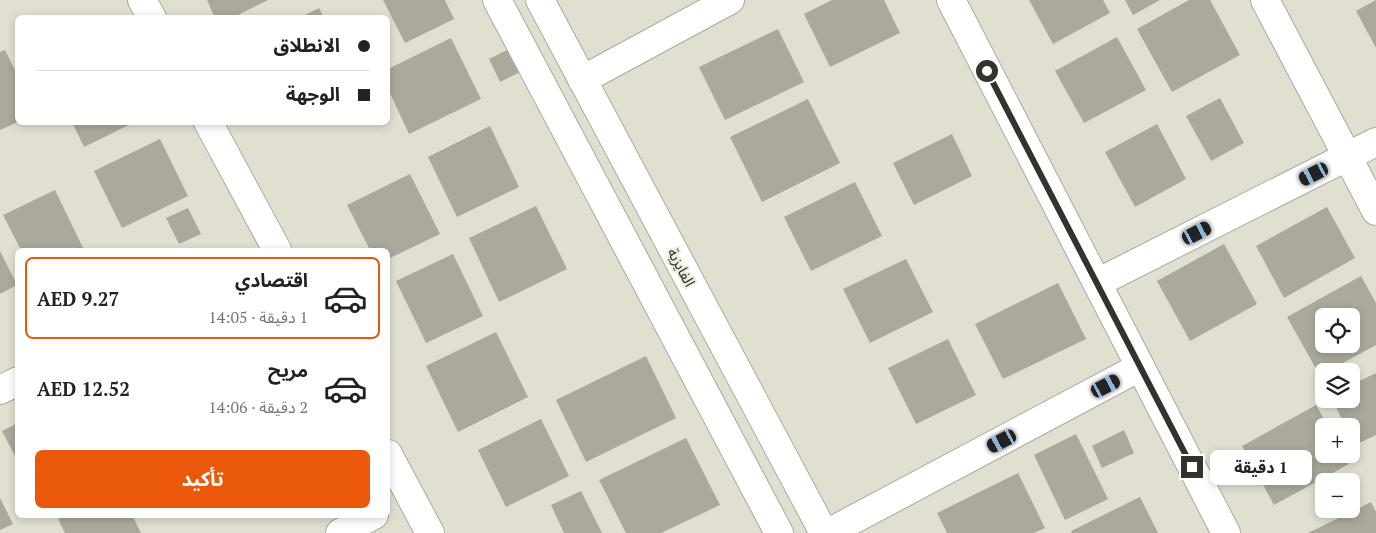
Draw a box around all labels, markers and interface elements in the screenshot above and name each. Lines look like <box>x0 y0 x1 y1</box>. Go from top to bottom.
text: الانطلاق <box>274 32 340 57</box>
route start <box>976 60 998 82</box>
text: الوجهة <box>286 81 340 106</box>
car <box>1297 161 1330 187</box>
car <box>1180 220 1213 246</box>
street label: الفايزية <box>664 244 700 290</box>
text: اقتصادي <box>235 267 308 292</box>
icon: car <box>323 276 368 321</box>
text: AED 9.27 <box>37 286 119 311</box>
text: 1 دقيقة · 14:05 <box>208 306 308 328</box>
map controls <box>1315 308 1360 518</box>
button: locate <box>1315 308 1360 353</box>
text: مريح <box>268 357 308 382</box>
button: layers <box>1315 363 1360 408</box>
icon: car <box>323 366 368 411</box>
car <box>1089 372 1122 400</box>
text: AED 12.52 <box>37 376 130 401</box>
text: 2 دقيقة · 14:06 <box>208 396 308 418</box>
button: + <box>1315 418 1360 463</box>
car <box>985 427 1018 455</box>
button: تأكيد <box>35 450 370 508</box>
callout: 1 دقيقة <box>1210 450 1312 484</box>
route end <box>1181 456 1203 478</box>
text: 1 دقيقة <box>1234 456 1288 478</box>
button: − <box>1315 473 1360 518</box>

